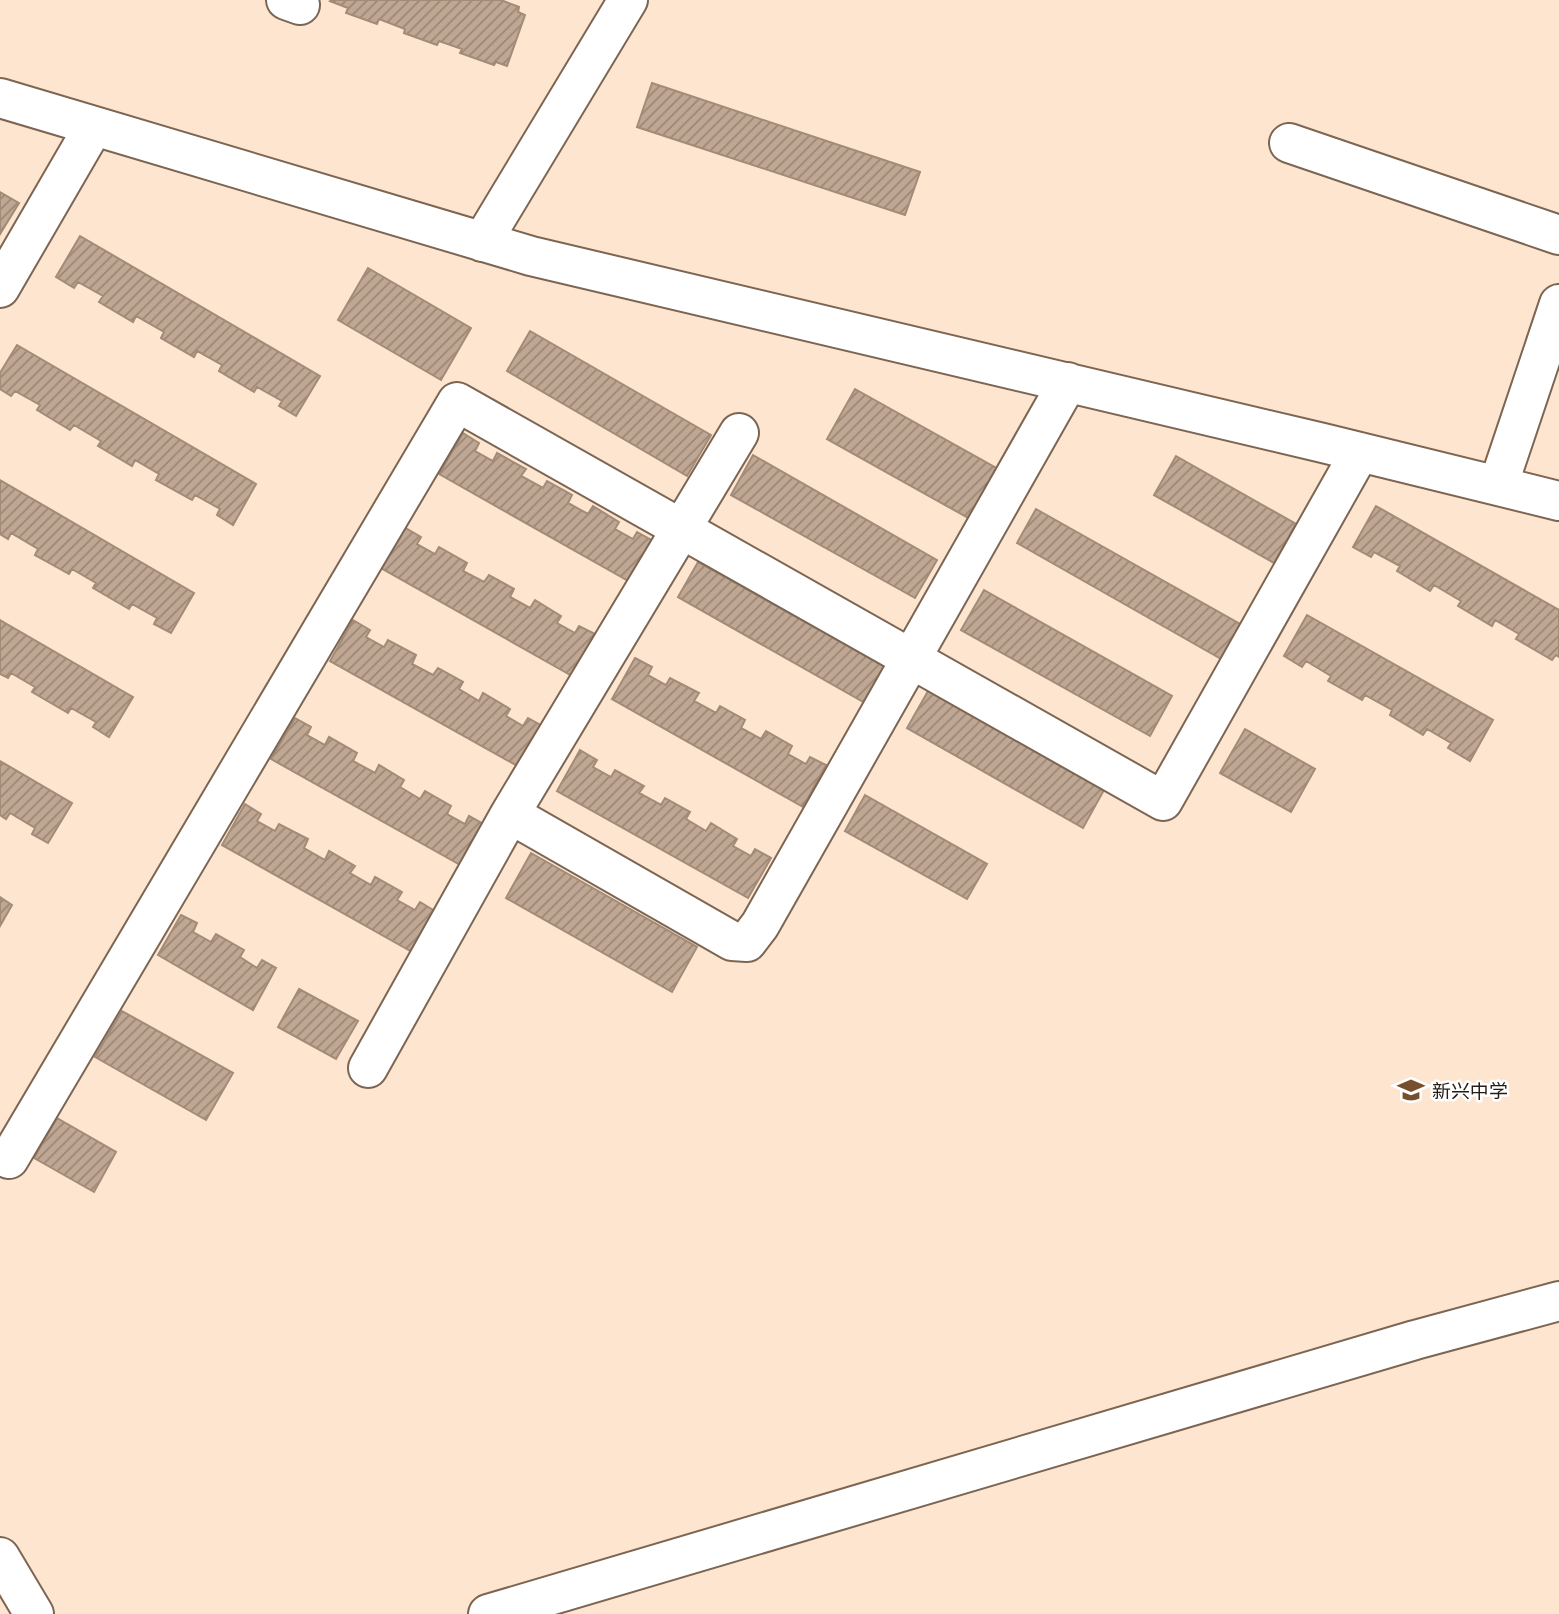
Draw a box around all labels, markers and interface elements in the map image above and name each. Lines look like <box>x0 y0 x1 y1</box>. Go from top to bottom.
school or university icon: 新兴中学 <box>1396 1075 1426 1105</box>
place label: 新兴中学 <box>1432 1076 1508 1104</box>

